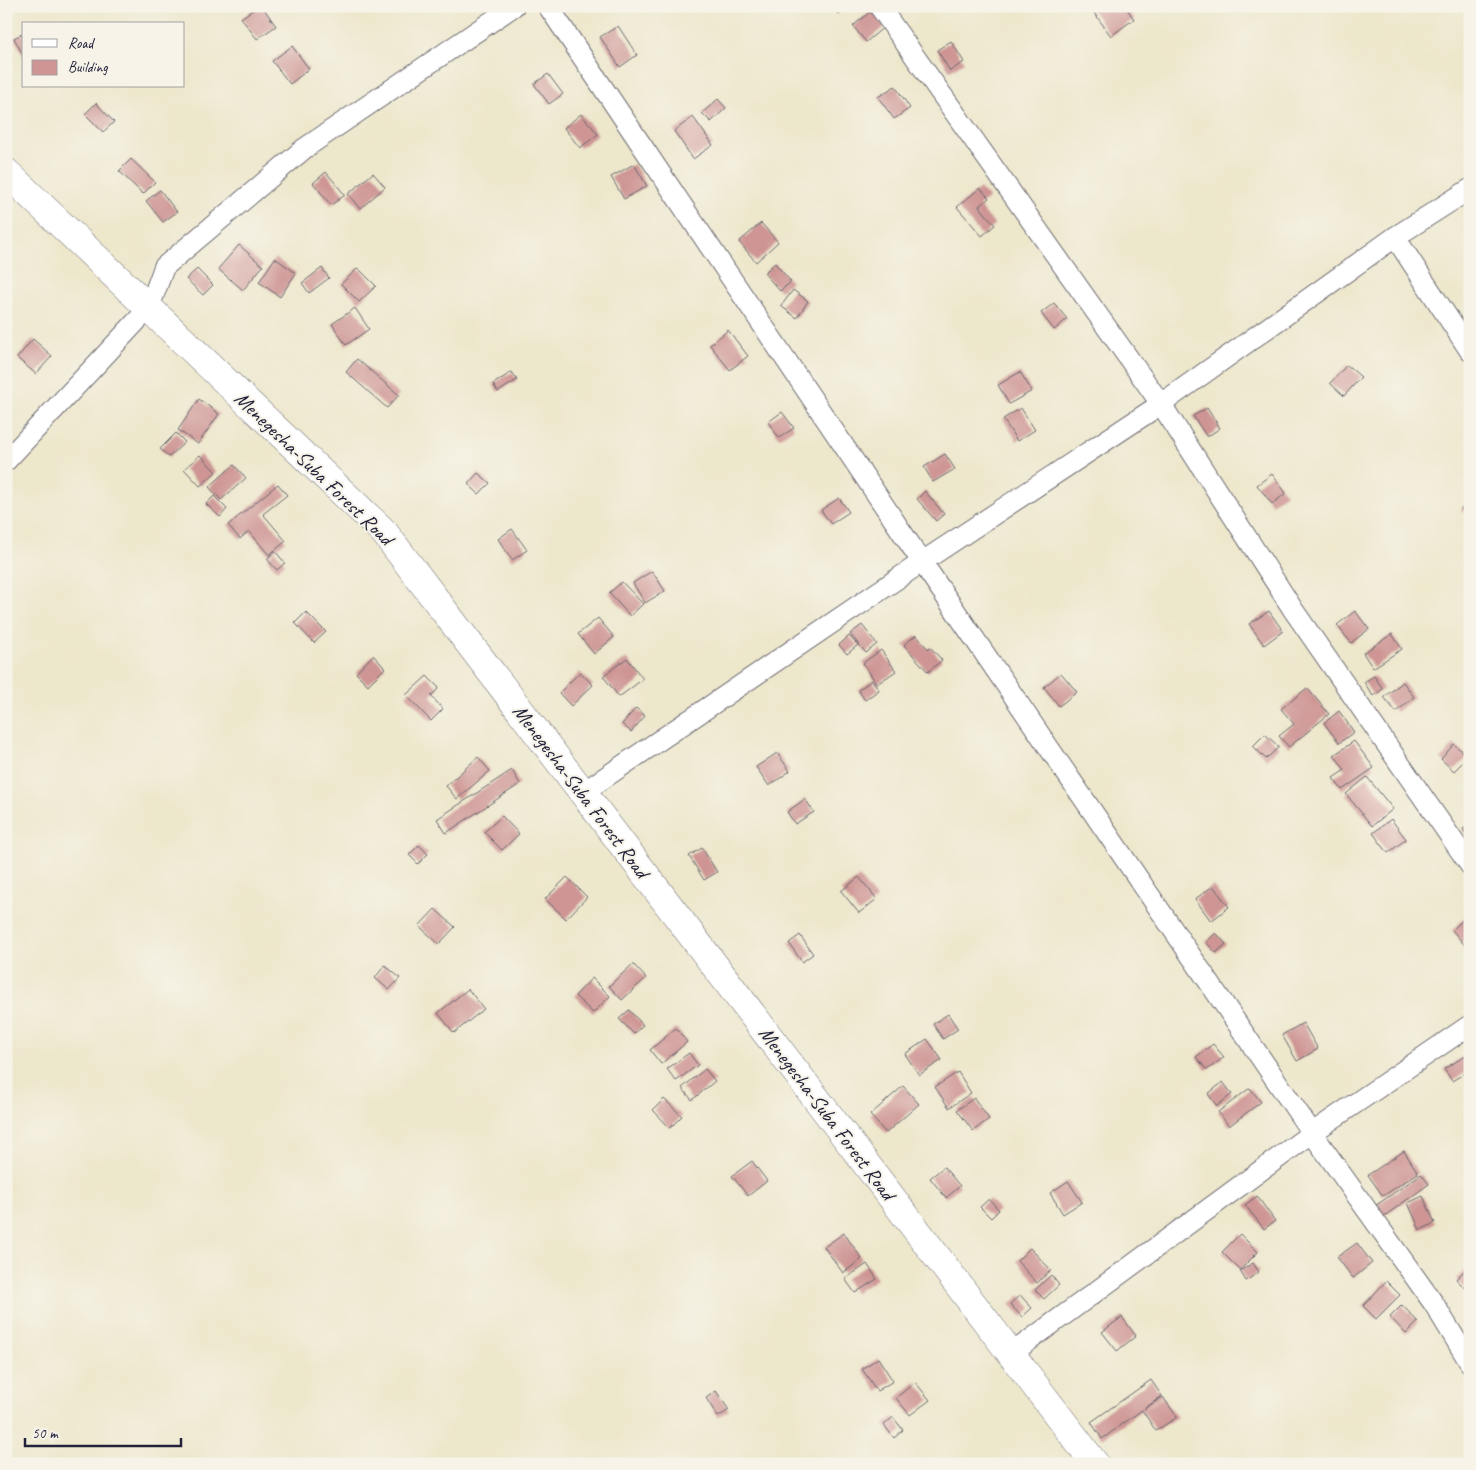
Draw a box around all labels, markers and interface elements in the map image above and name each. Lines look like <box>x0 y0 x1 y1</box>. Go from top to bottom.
legend <box>22 22 185 88</box>
text: Road <box>68 34 95 53</box>
text: Building <box>68 58 108 77</box>
street label: Menegesha-Suba Forest Road <box>229 385 402 553</box>
street label: Menegesha-Suba Forest Road <box>507 699 657 886</box>
street label: Menegesha-Suba Forest Road <box>753 1021 903 1208</box>
scale bar <box>25 1415 181 1447</box>
text: 50 m <box>32 1424 59 1443</box>

